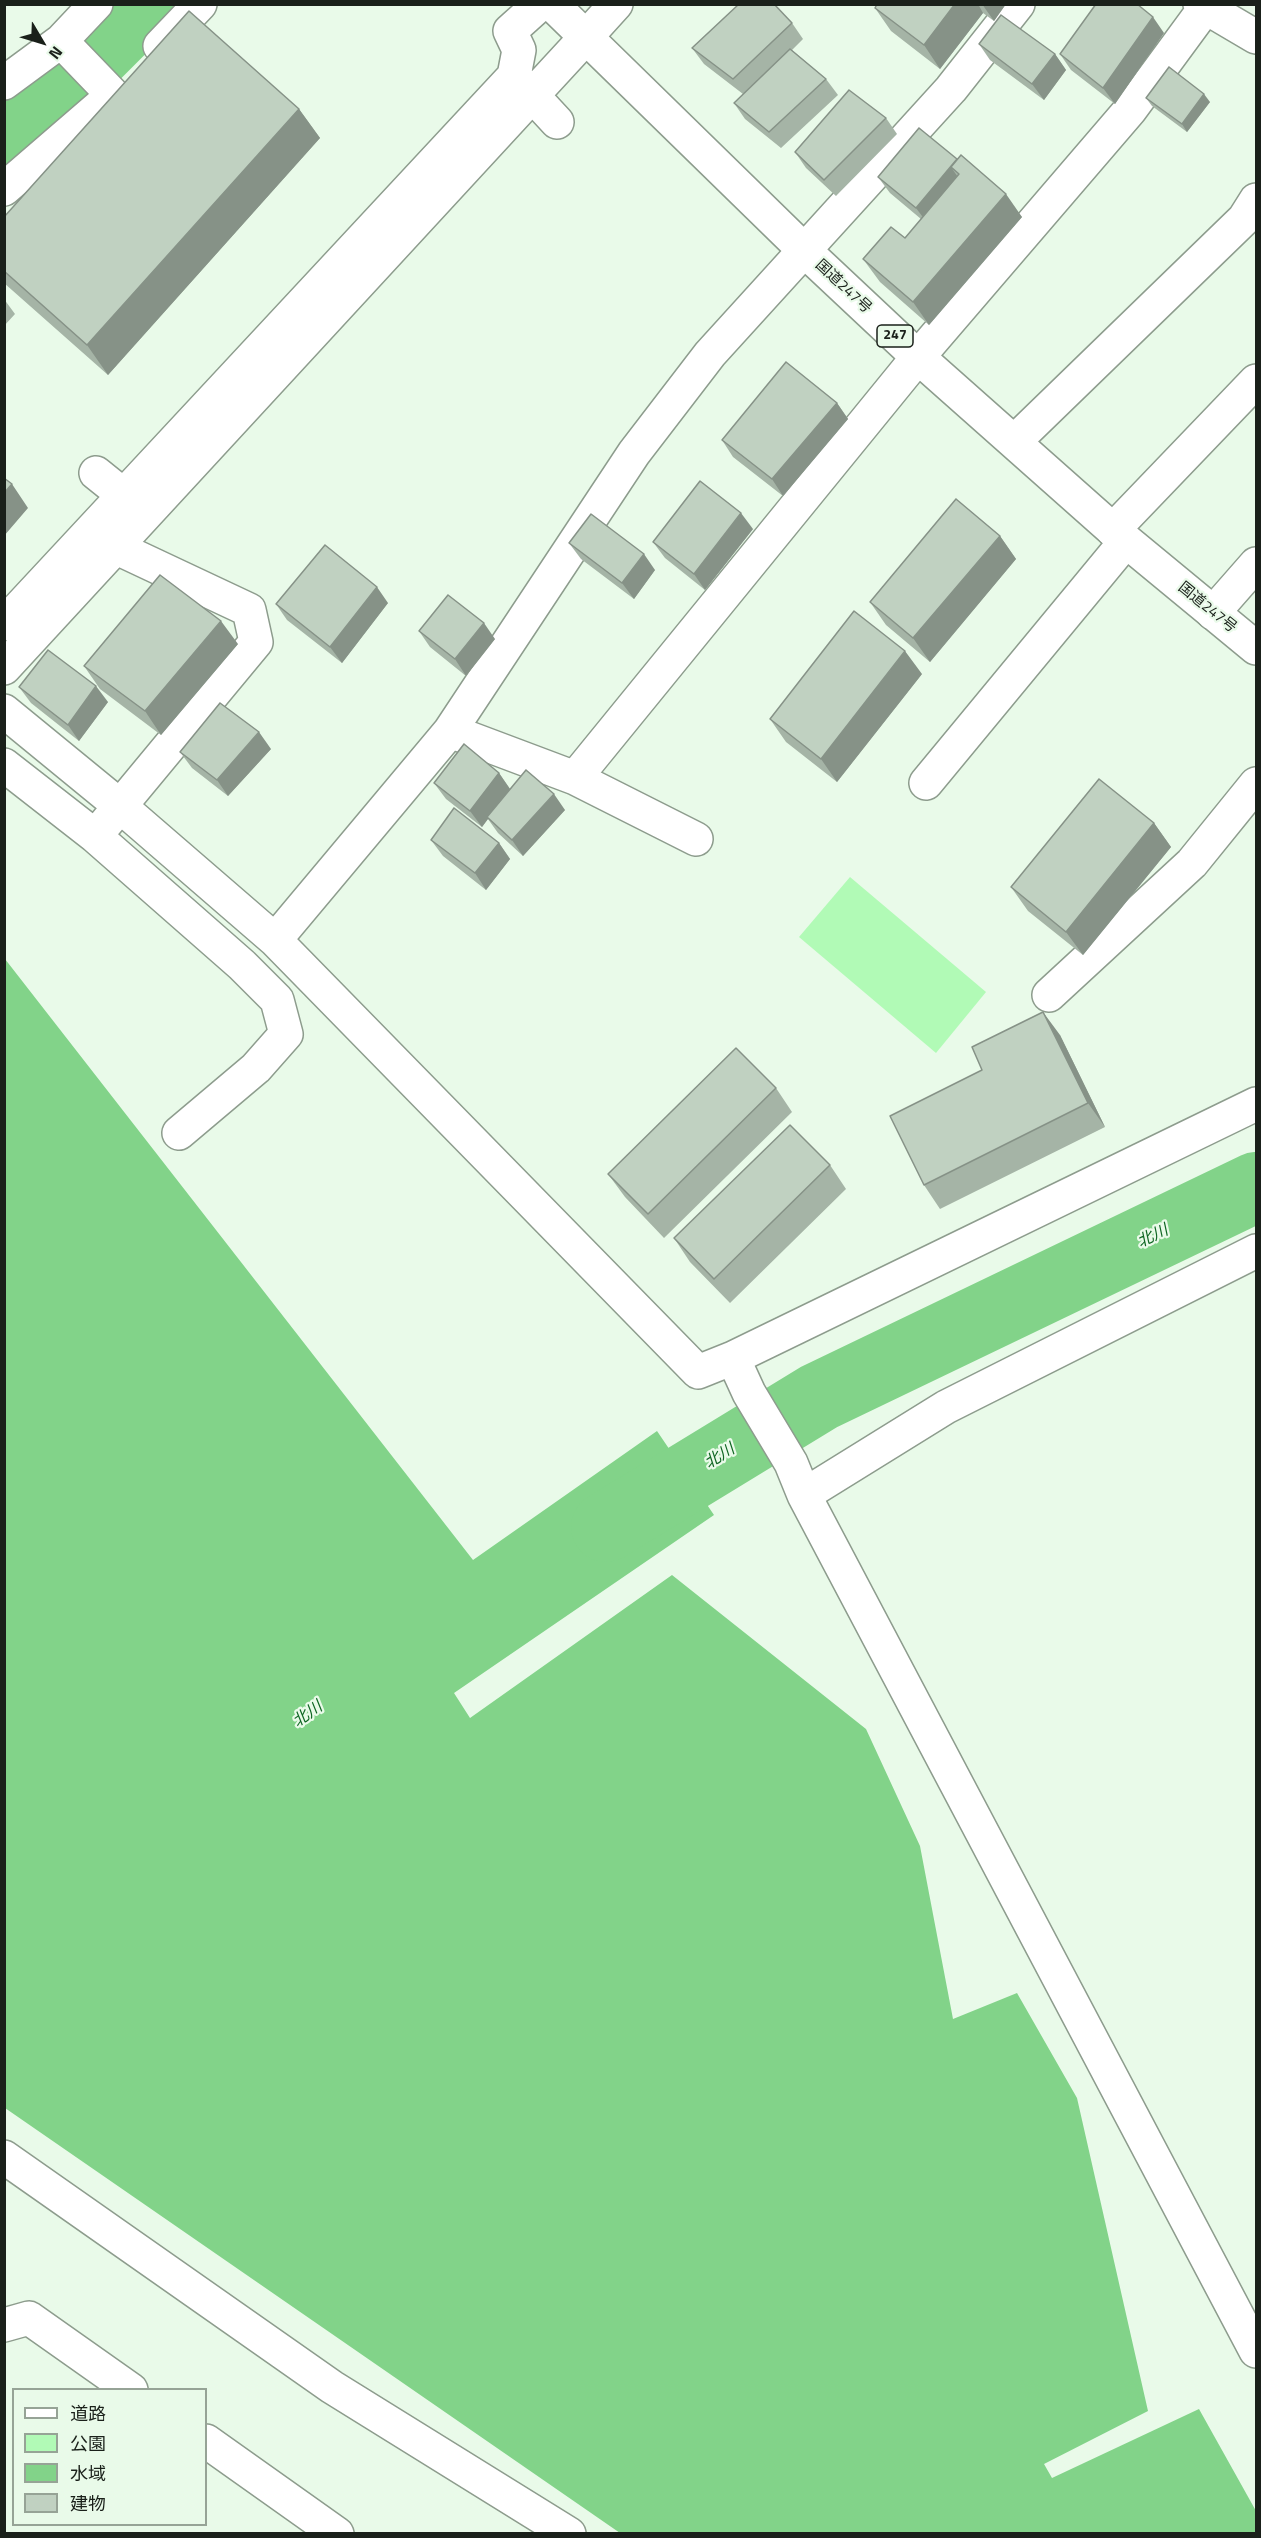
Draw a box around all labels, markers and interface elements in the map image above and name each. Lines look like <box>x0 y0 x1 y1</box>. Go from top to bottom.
north arrow <box>12 12 72 72</box>
text: N <box>43 41 69 65</box>
street label: 国道247号 <box>811 256 875 318</box>
road number: 247 <box>877 325 913 347</box>
street label: 国道247号 <box>1174 579 1240 637</box>
water label: 北川 <box>1134 1221 1172 1253</box>
water label: 北川 <box>701 1440 739 1474</box>
water label: 北川 <box>289 1698 327 1732</box>
legend <box>12 2388 207 2526</box>
text: 道路 <box>70 2400 106 2427</box>
text: 公園 <box>70 2430 106 2457</box>
text: 水域 <box>70 2460 106 2487</box>
text: 建物 <box>70 2490 106 2517</box>

